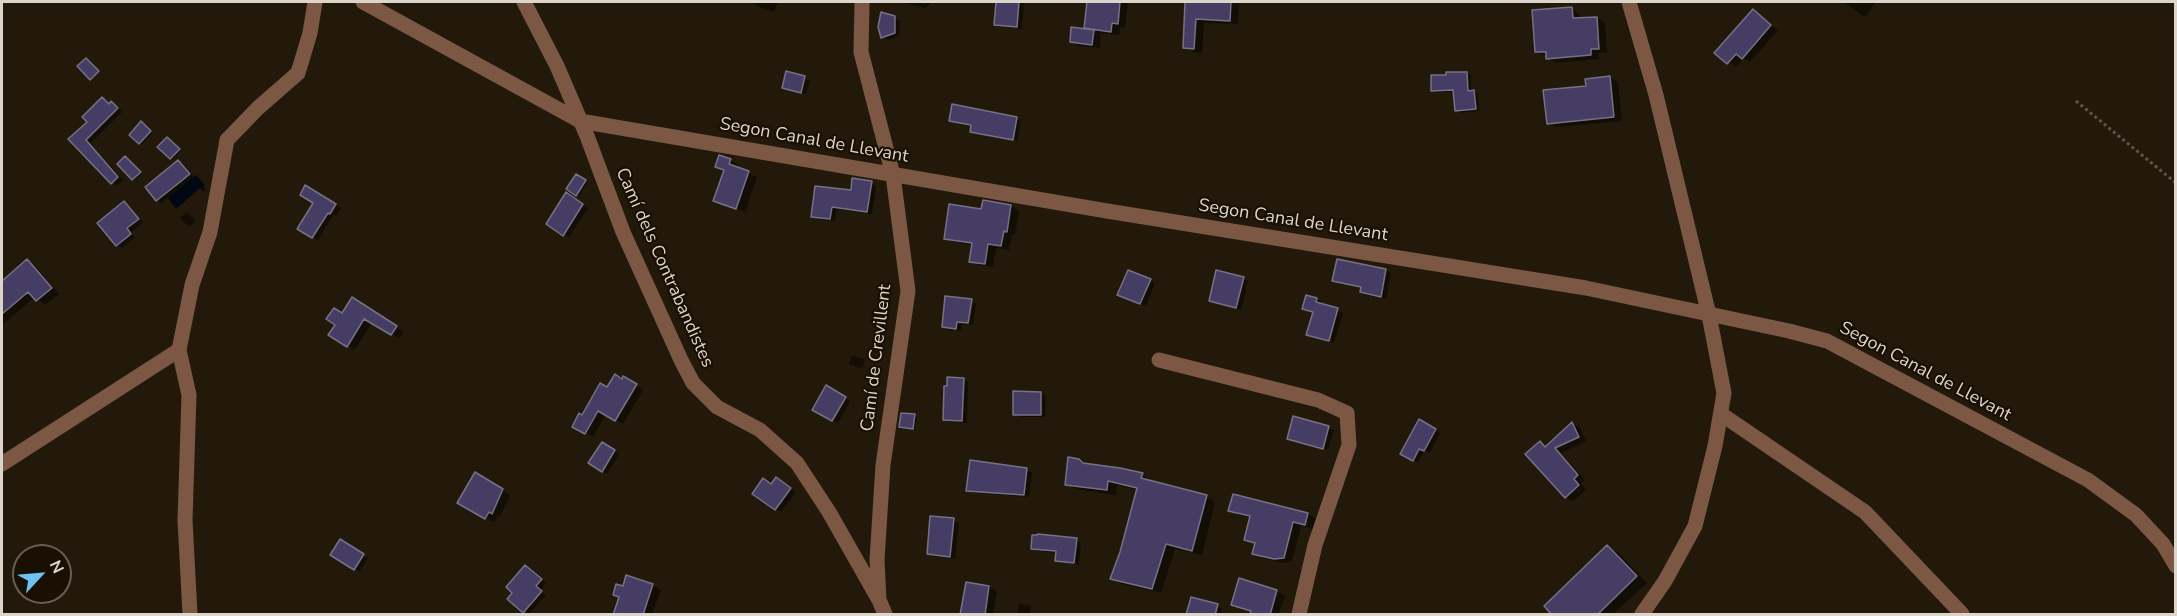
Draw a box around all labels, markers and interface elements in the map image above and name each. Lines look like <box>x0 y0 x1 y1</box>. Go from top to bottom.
street label: Segon Canal de Llevant <box>718 114 910 168</box>
street label: Camí dels Contrabandistes <box>610 165 718 371</box>
street label: Segon Canal de Llevant <box>1197 195 1389 247</box>
street label: Camí de Crevillent <box>857 283 897 433</box>
street label: Segon Canal de Llevant <box>1835 318 2015 426</box>
north arrow <box>12 544 72 604</box>
text: N <box>44 557 69 577</box>

